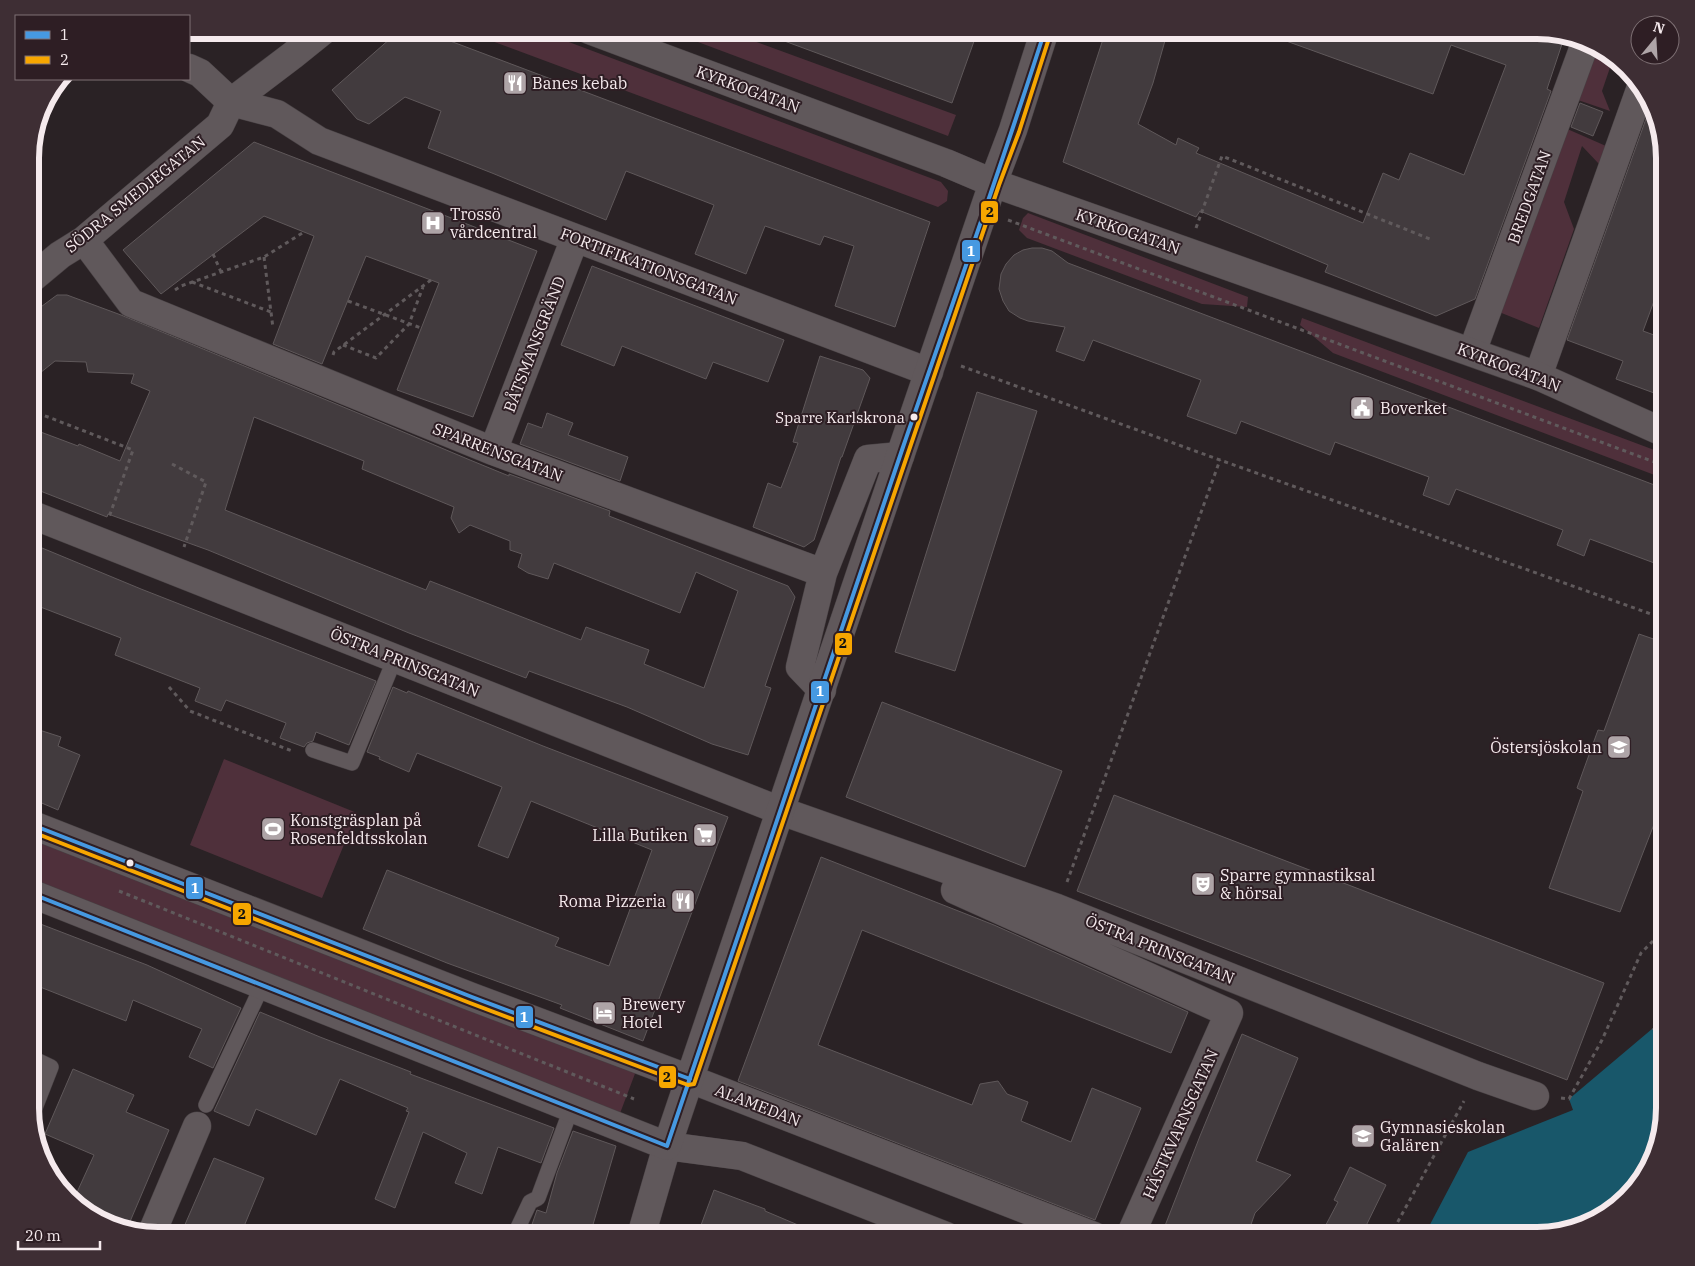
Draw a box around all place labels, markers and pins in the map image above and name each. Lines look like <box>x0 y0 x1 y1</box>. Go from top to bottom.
restaurant icon: Banes kebab <box>502 70 528 96</box>
place label: Banes kebab <box>532 73 627 93</box>
place label: Trossö vårdcentral <box>450 204 537 242</box>
hospital icon: Trossö vårdcentral <box>420 210 446 236</box>
public building icon: Boverket <box>1349 395 1375 421</box>
place label: Boverket <box>1380 398 1447 418</box>
place label: Sparre Karlskrona <box>775 408 905 427</box>
marker: Sparre Karlskrona <box>909 412 919 422</box>
school or university icon: Östersjöskolan <box>1606 734 1632 760</box>
place label: Östersjöskolan <box>1490 737 1602 757</box>
place label: Konstgräsplan på Rosenfeldtsskolan <box>290 810 428 848</box>
sports icon: Konstgräsplan på Rosenfeldtsskolan <box>260 816 286 842</box>
supermarket icon: Lilla Butiken <box>692 822 718 848</box>
place label: Lilla Butiken <box>592 825 688 845</box>
unlabelled marker <box>125 858 135 868</box>
place label: Sparre gymnastiksal & hörsal <box>1220 865 1375 903</box>
theatre icon: Sparre gymnastiksal & hörsal <box>1190 871 1216 897</box>
restaurant icon: Roma Pizzeria <box>670 888 696 914</box>
place label: Roma Pizzeria <box>558 891 666 911</box>
place label: Brewery Hotel <box>622 994 686 1032</box>
hotel icon: Brewery Hotel <box>591 1000 617 1026</box>
place label: Gymnasieskolan Galären <box>1380 1117 1505 1155</box>
school or university icon: Gymnasieskolan Galären <box>1350 1123 1376 1149</box>

